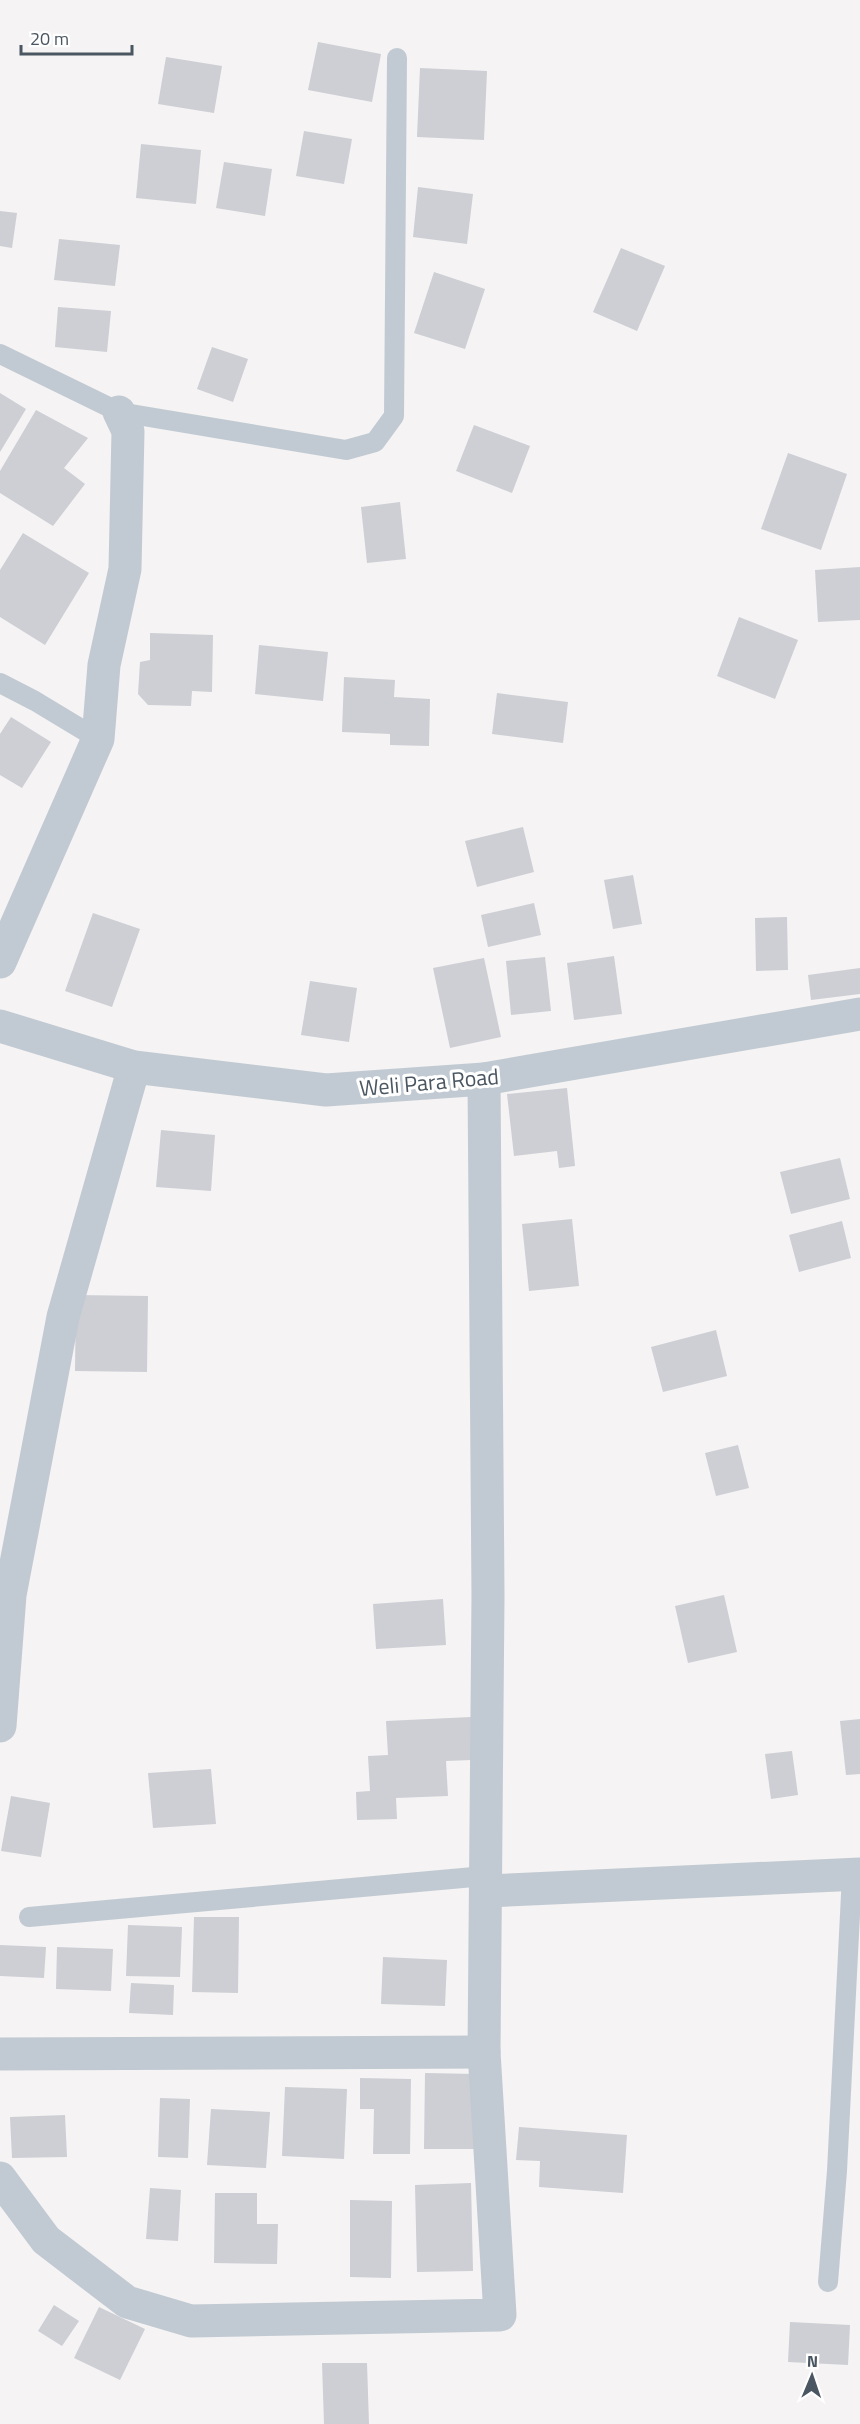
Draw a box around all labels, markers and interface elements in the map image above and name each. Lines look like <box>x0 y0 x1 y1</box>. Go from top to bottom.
scale bar <box>21 18 132 56</box>
text: 20 m <box>30 25 69 52</box>
street label: Weli Para Road <box>358 1059 500 1105</box>
north arrow <box>782 2346 842 2406</box>
text: N <box>807 2349 818 2373</box>

